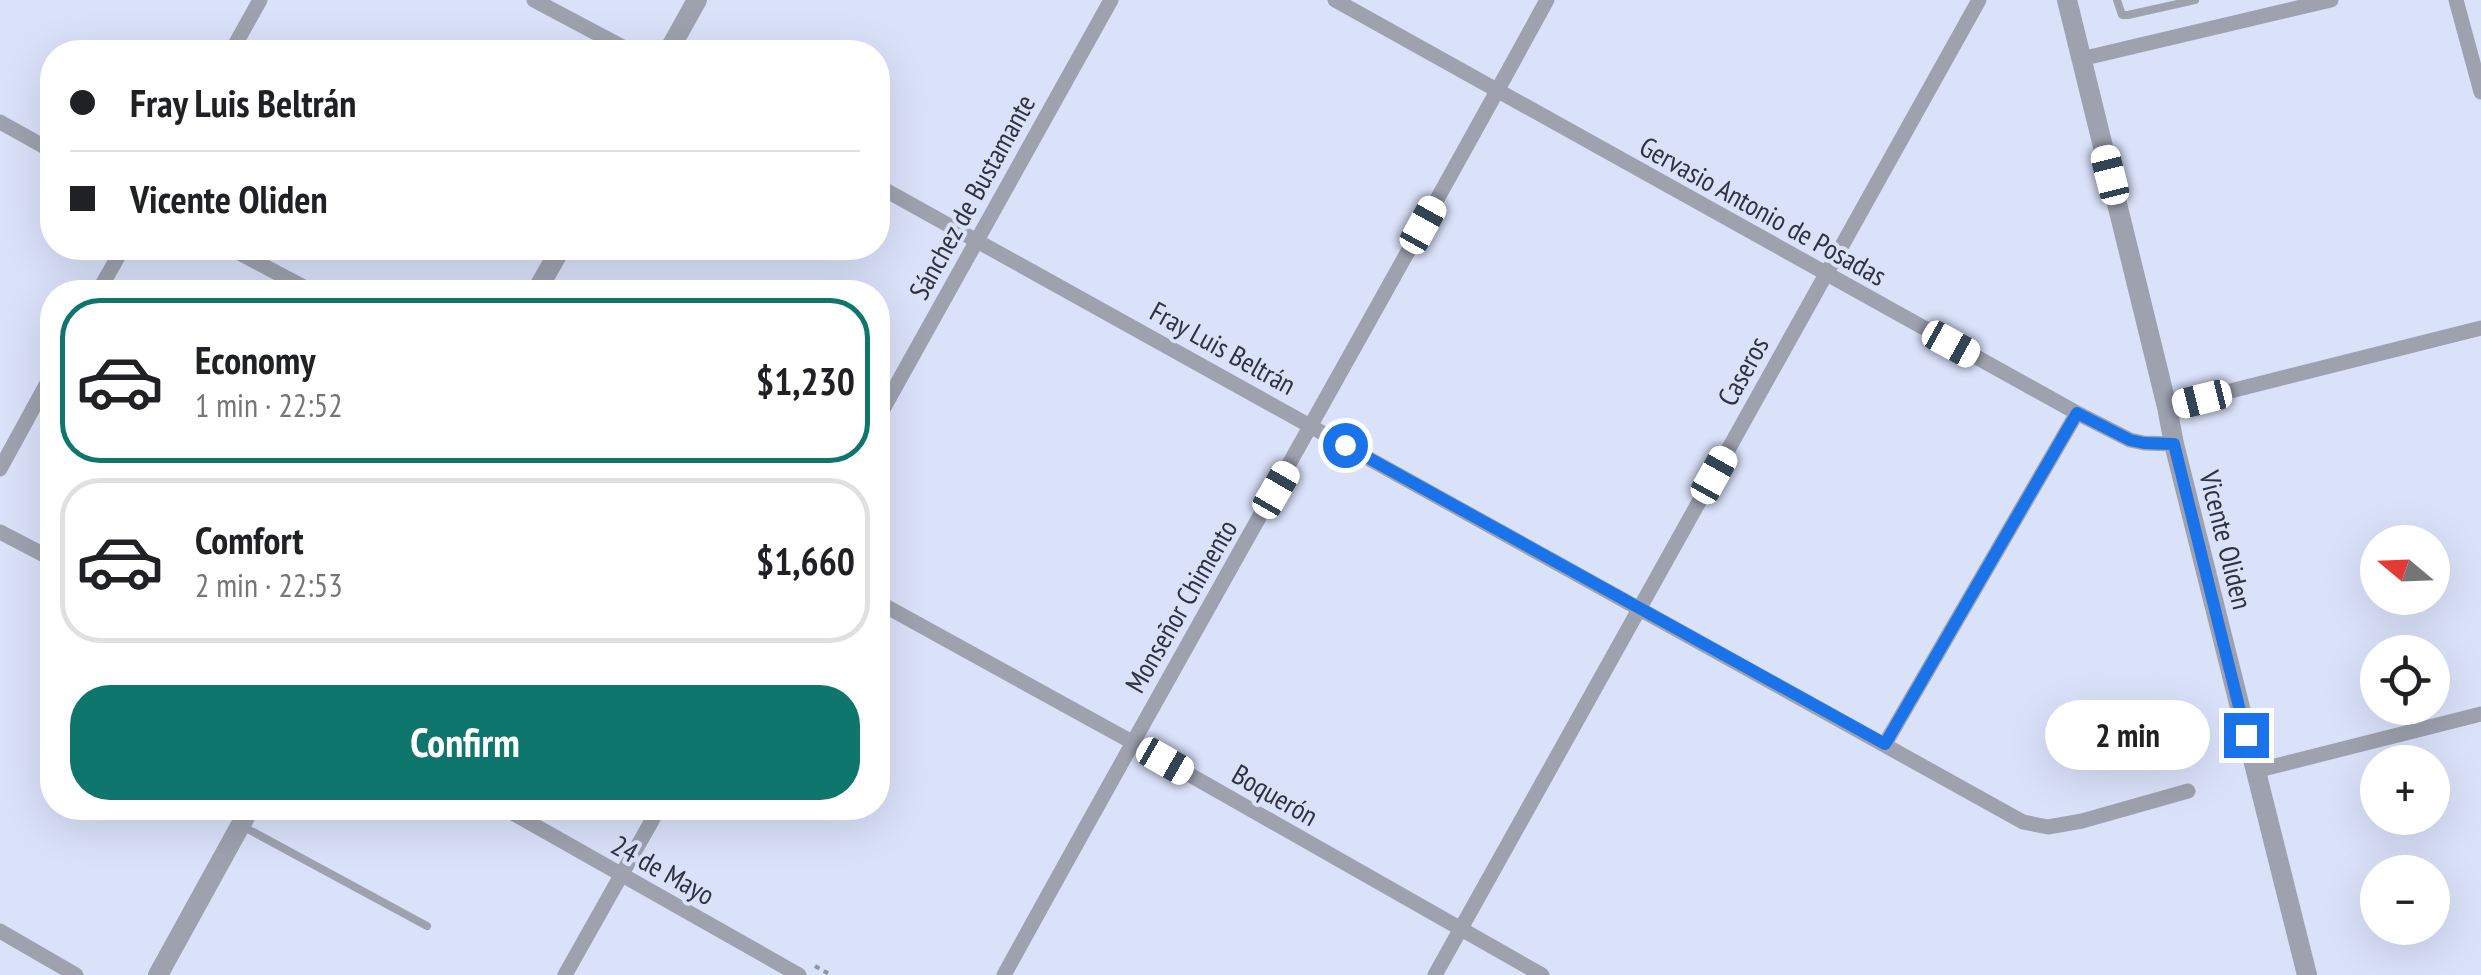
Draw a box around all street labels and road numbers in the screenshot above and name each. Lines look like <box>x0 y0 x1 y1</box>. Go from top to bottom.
street label: Sánchez de Bustamante <box>900 88 1043 306</box>
street label: Gervasio Antonio de Posadas <box>1633 127 1893 294</box>
street label: Fray Luis Beltrán <box>1144 292 1303 403</box>
street label: Caseros <box>1708 329 1777 412</box>
street label: Vicente Oliden <box>2191 466 2262 613</box>
street label: Monseñor Chimento <box>1116 512 1245 699</box>
street label: Boquerón <box>1226 755 1325 834</box>
street label: 24 de Mayo <box>605 826 721 913</box>

